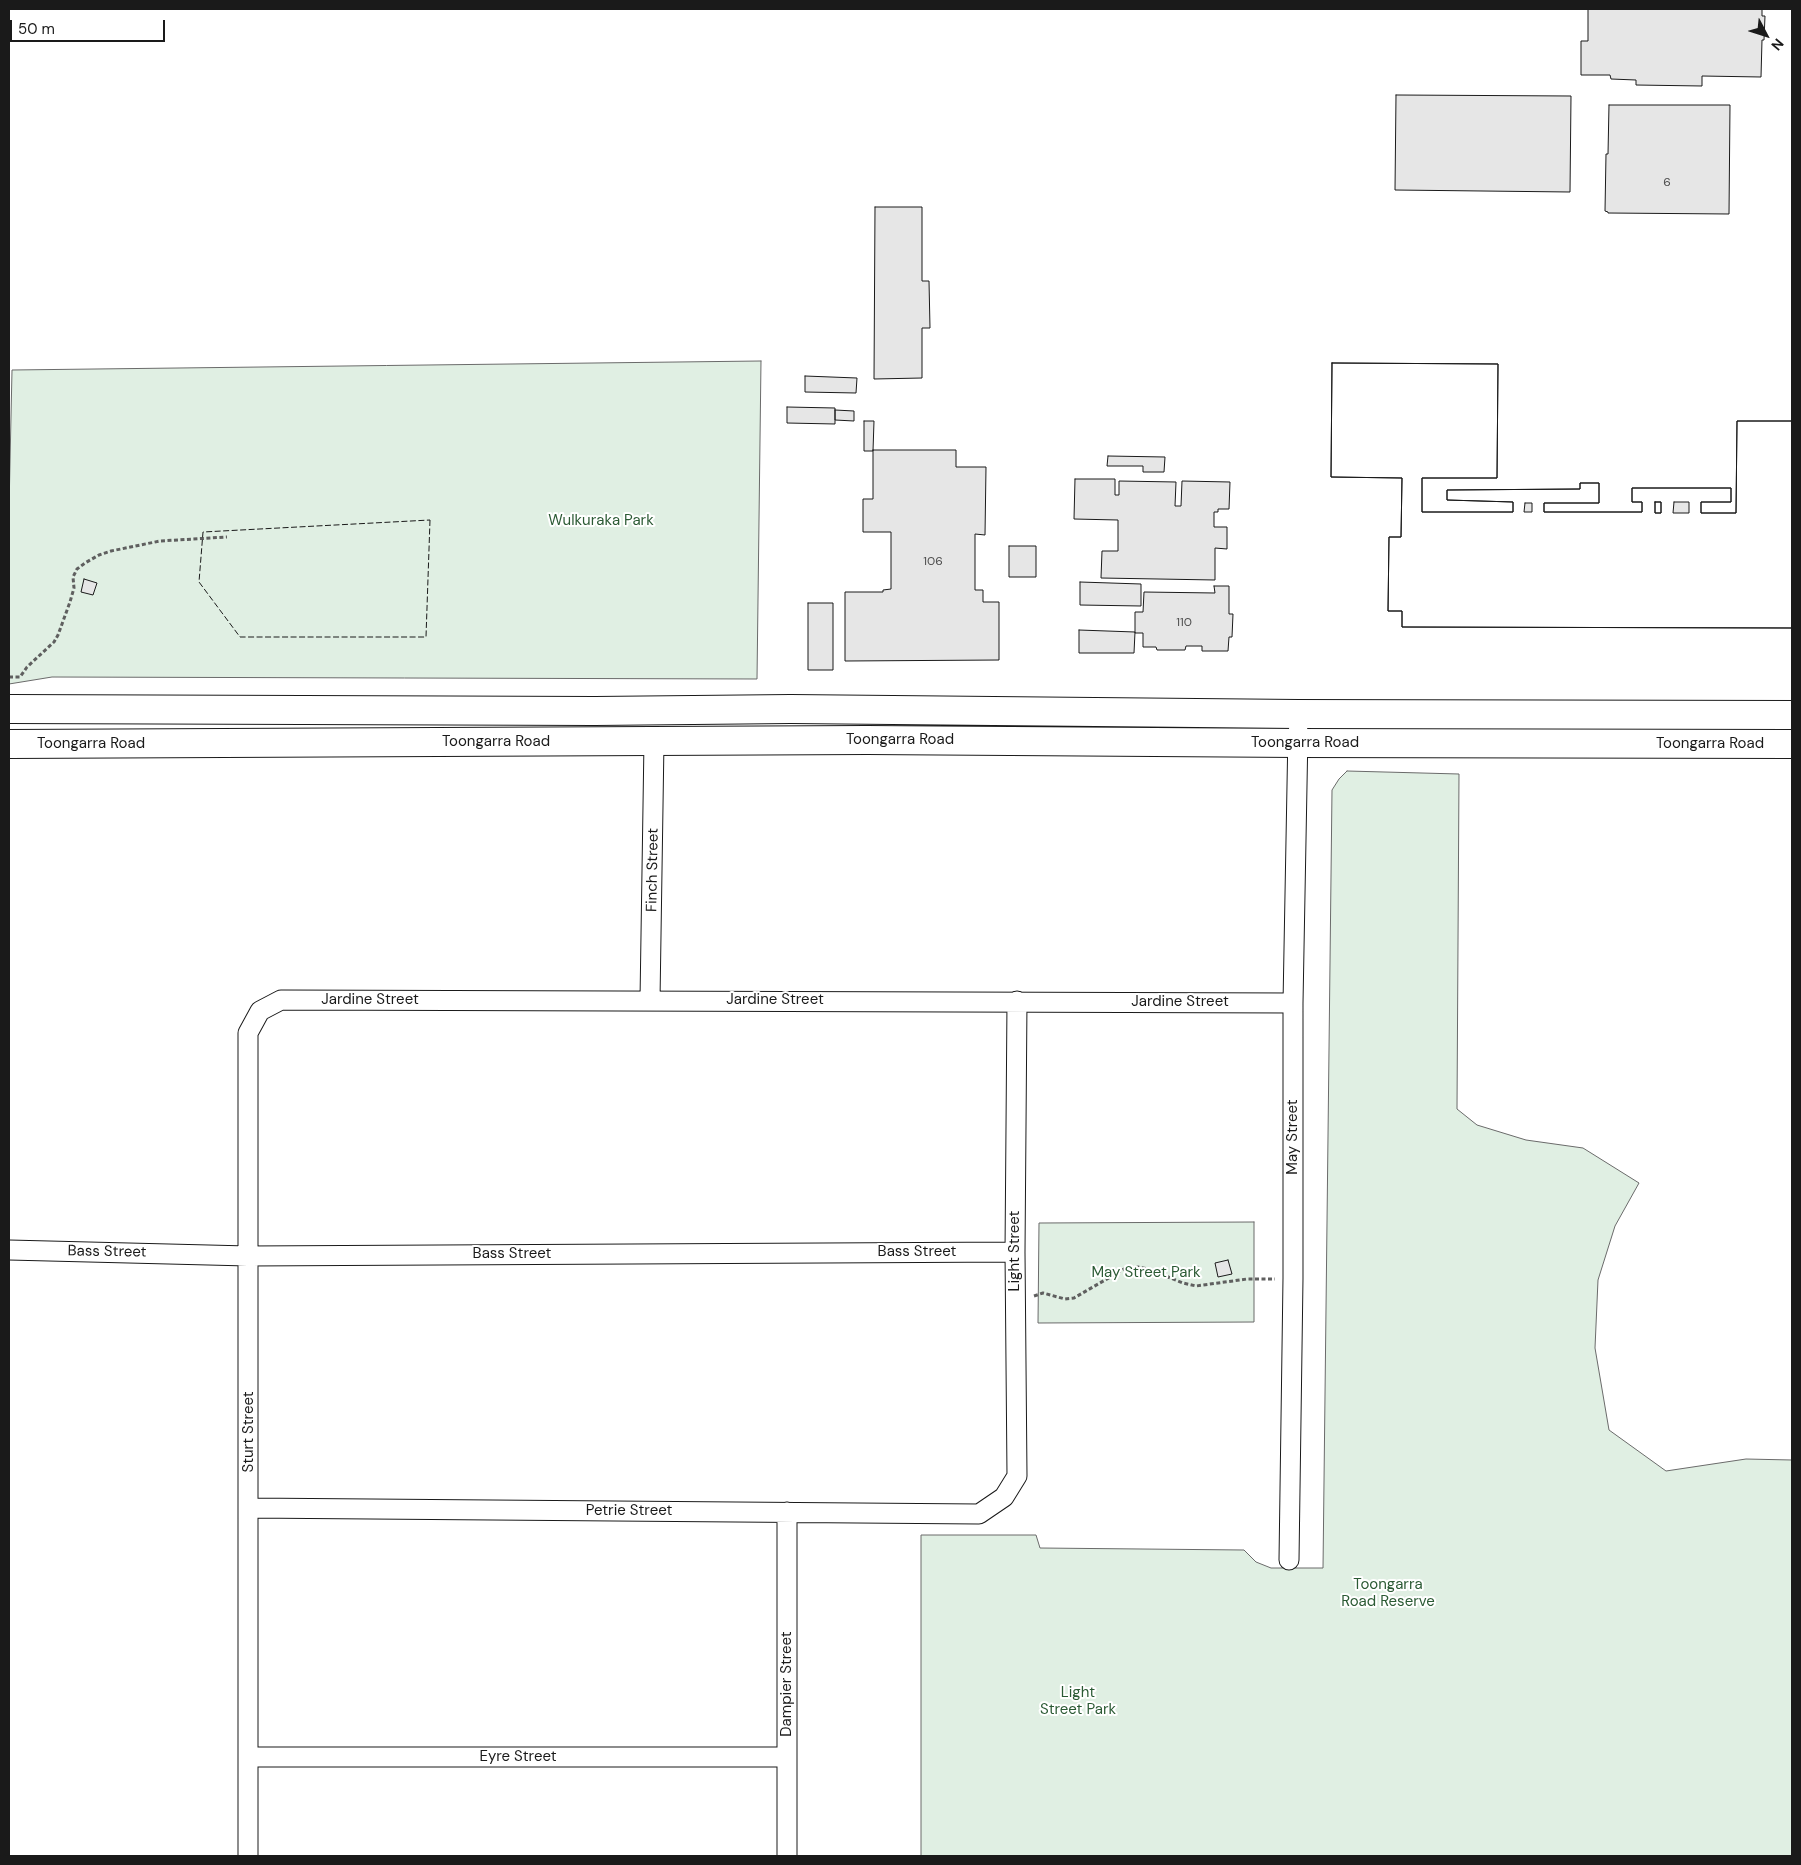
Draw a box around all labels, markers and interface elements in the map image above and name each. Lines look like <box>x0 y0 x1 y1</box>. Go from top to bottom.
scale bar <box>12 10 168 42</box>
north arrow <box>1741 10 1791 60</box>
text: 50 m <box>18 19 55 39</box>
text: N <box>1767 35 1788 54</box>
house number: 6 <box>1663 176 1671 190</box>
park label: Wulkuraka Park <box>548 512 654 530</box>
house number: 106 <box>923 555 943 569</box>
house number: 110 <box>1176 616 1192 630</box>
street label: Toongarra Road <box>846 731 954 749</box>
street label: Toongarra Road <box>442 733 550 751</box>
street label: Toongarra Road <box>1251 734 1359 752</box>
street label: Toongarra Road <box>37 735 145 753</box>
street label: Toongarra Road <box>1656 735 1764 753</box>
street label: Finch Street <box>643 828 663 912</box>
street label: Jardine Street <box>321 991 419 1009</box>
street label: Jardine Street <box>726 991 824 1009</box>
street label: Jardine Street <box>1131 993 1229 1011</box>
street label: May Street <box>1284 1099 1302 1175</box>
street label: Light Street <box>1006 1211 1024 1291</box>
street label: Bass Street <box>67 1242 147 1262</box>
street label: Bass Street <box>878 1243 956 1261</box>
street label: Bass Street <box>473 1245 551 1263</box>
park label: May Street Park <box>1091 1264 1201 1282</box>
street label: Sturt Street <box>240 1391 258 1473</box>
street label: Petrie Street <box>586 1502 672 1520</box>
park label: Toongarra Road Reserve <box>1341 1576 1435 1611</box>
street label: Dampier Street <box>778 1631 796 1737</box>
park label: Light Street Park <box>1040 1684 1116 1719</box>
street label: Eyre Street <box>479 1748 557 1766</box>

